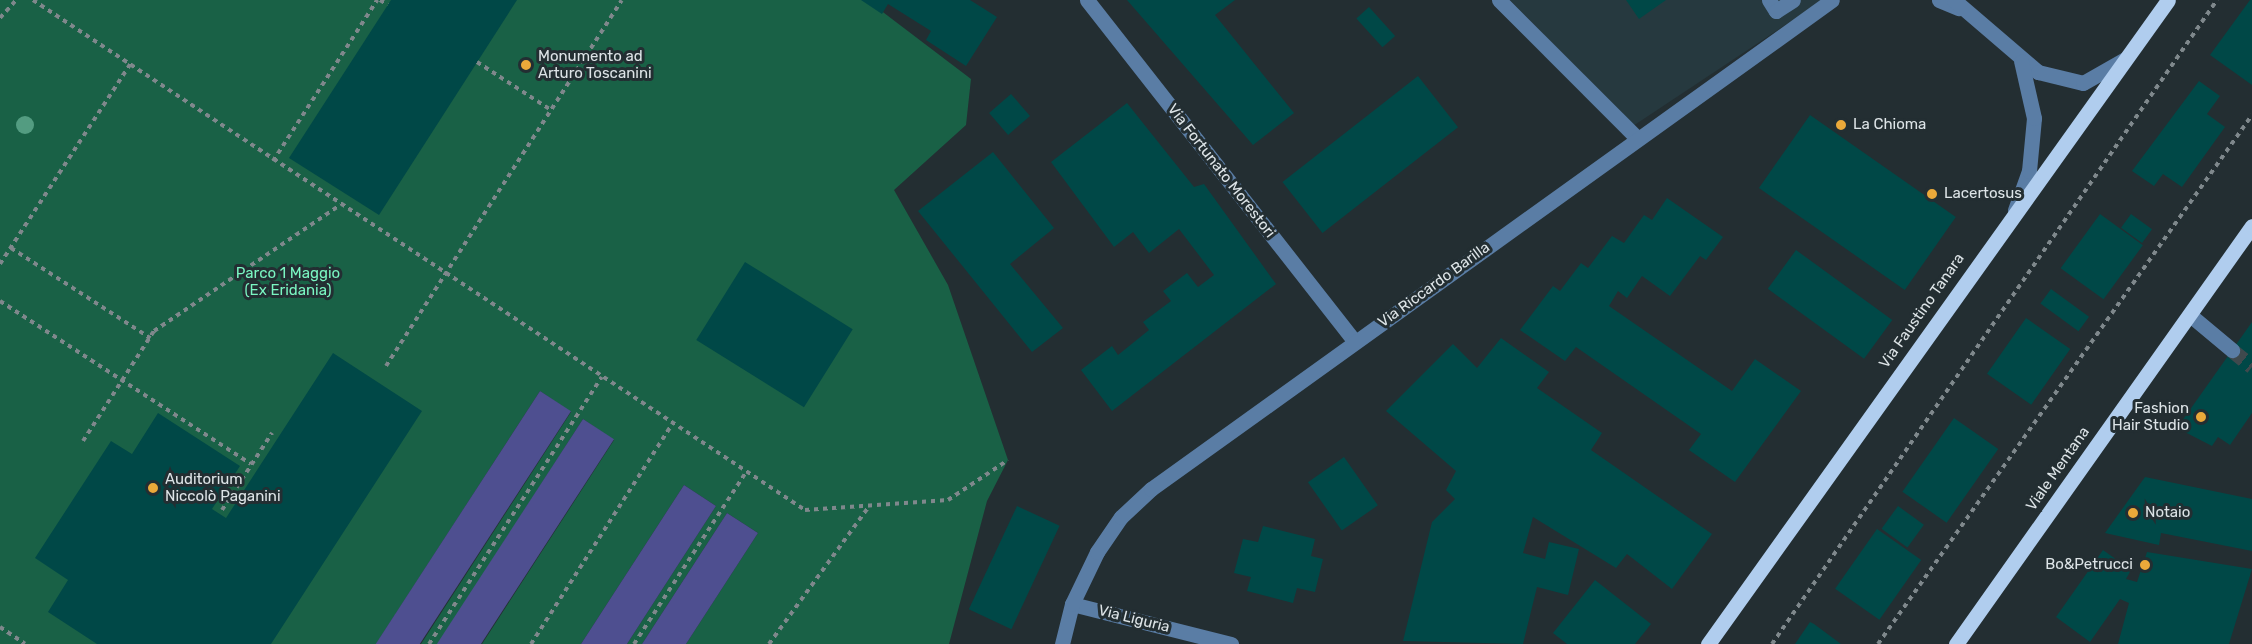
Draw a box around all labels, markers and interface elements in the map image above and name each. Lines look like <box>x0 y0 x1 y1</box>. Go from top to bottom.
place label: Monumento ad Arturo Toscanini <box>538 47 652 82</box>
marker: Monumento ad Arturo Toscanini <box>519 58 533 72</box>
street label: Via Fortunato Morestori <box>1163 101 1279 241</box>
place label: La Chioma <box>1853 116 1926 134</box>
marker: La Chioma <box>1834 118 1848 132</box>
place label: Lacertosus <box>1944 185 2022 203</box>
marker: Lacertosus <box>1925 187 1939 201</box>
street label: Via Riccardo Barilla <box>1375 238 1493 332</box>
street label: Via Faustino Tanara <box>1876 250 1968 372</box>
park label: Parco 1 Maggio (Ex Eridania) <box>236 264 340 299</box>
place label: Fashion Hair Studio <box>2112 399 2189 434</box>
marker: Fashion Hair Studio <box>2194 410 2208 424</box>
street label: Viale Mentana <box>2022 424 2094 514</box>
place label: Auditorium Niccolò Paganini <box>165 470 281 505</box>
marker: Auditorium Niccolò Paganini <box>146 481 160 495</box>
place label: Notaio <box>2145 504 2190 522</box>
marker: Notaio <box>2126 506 2140 520</box>
place label: Bo&Petrucci <box>2045 556 2133 574</box>
marker: Bo&Petrucci <box>2138 558 2152 572</box>
street label: Via Liguria <box>1096 601 1172 637</box>

